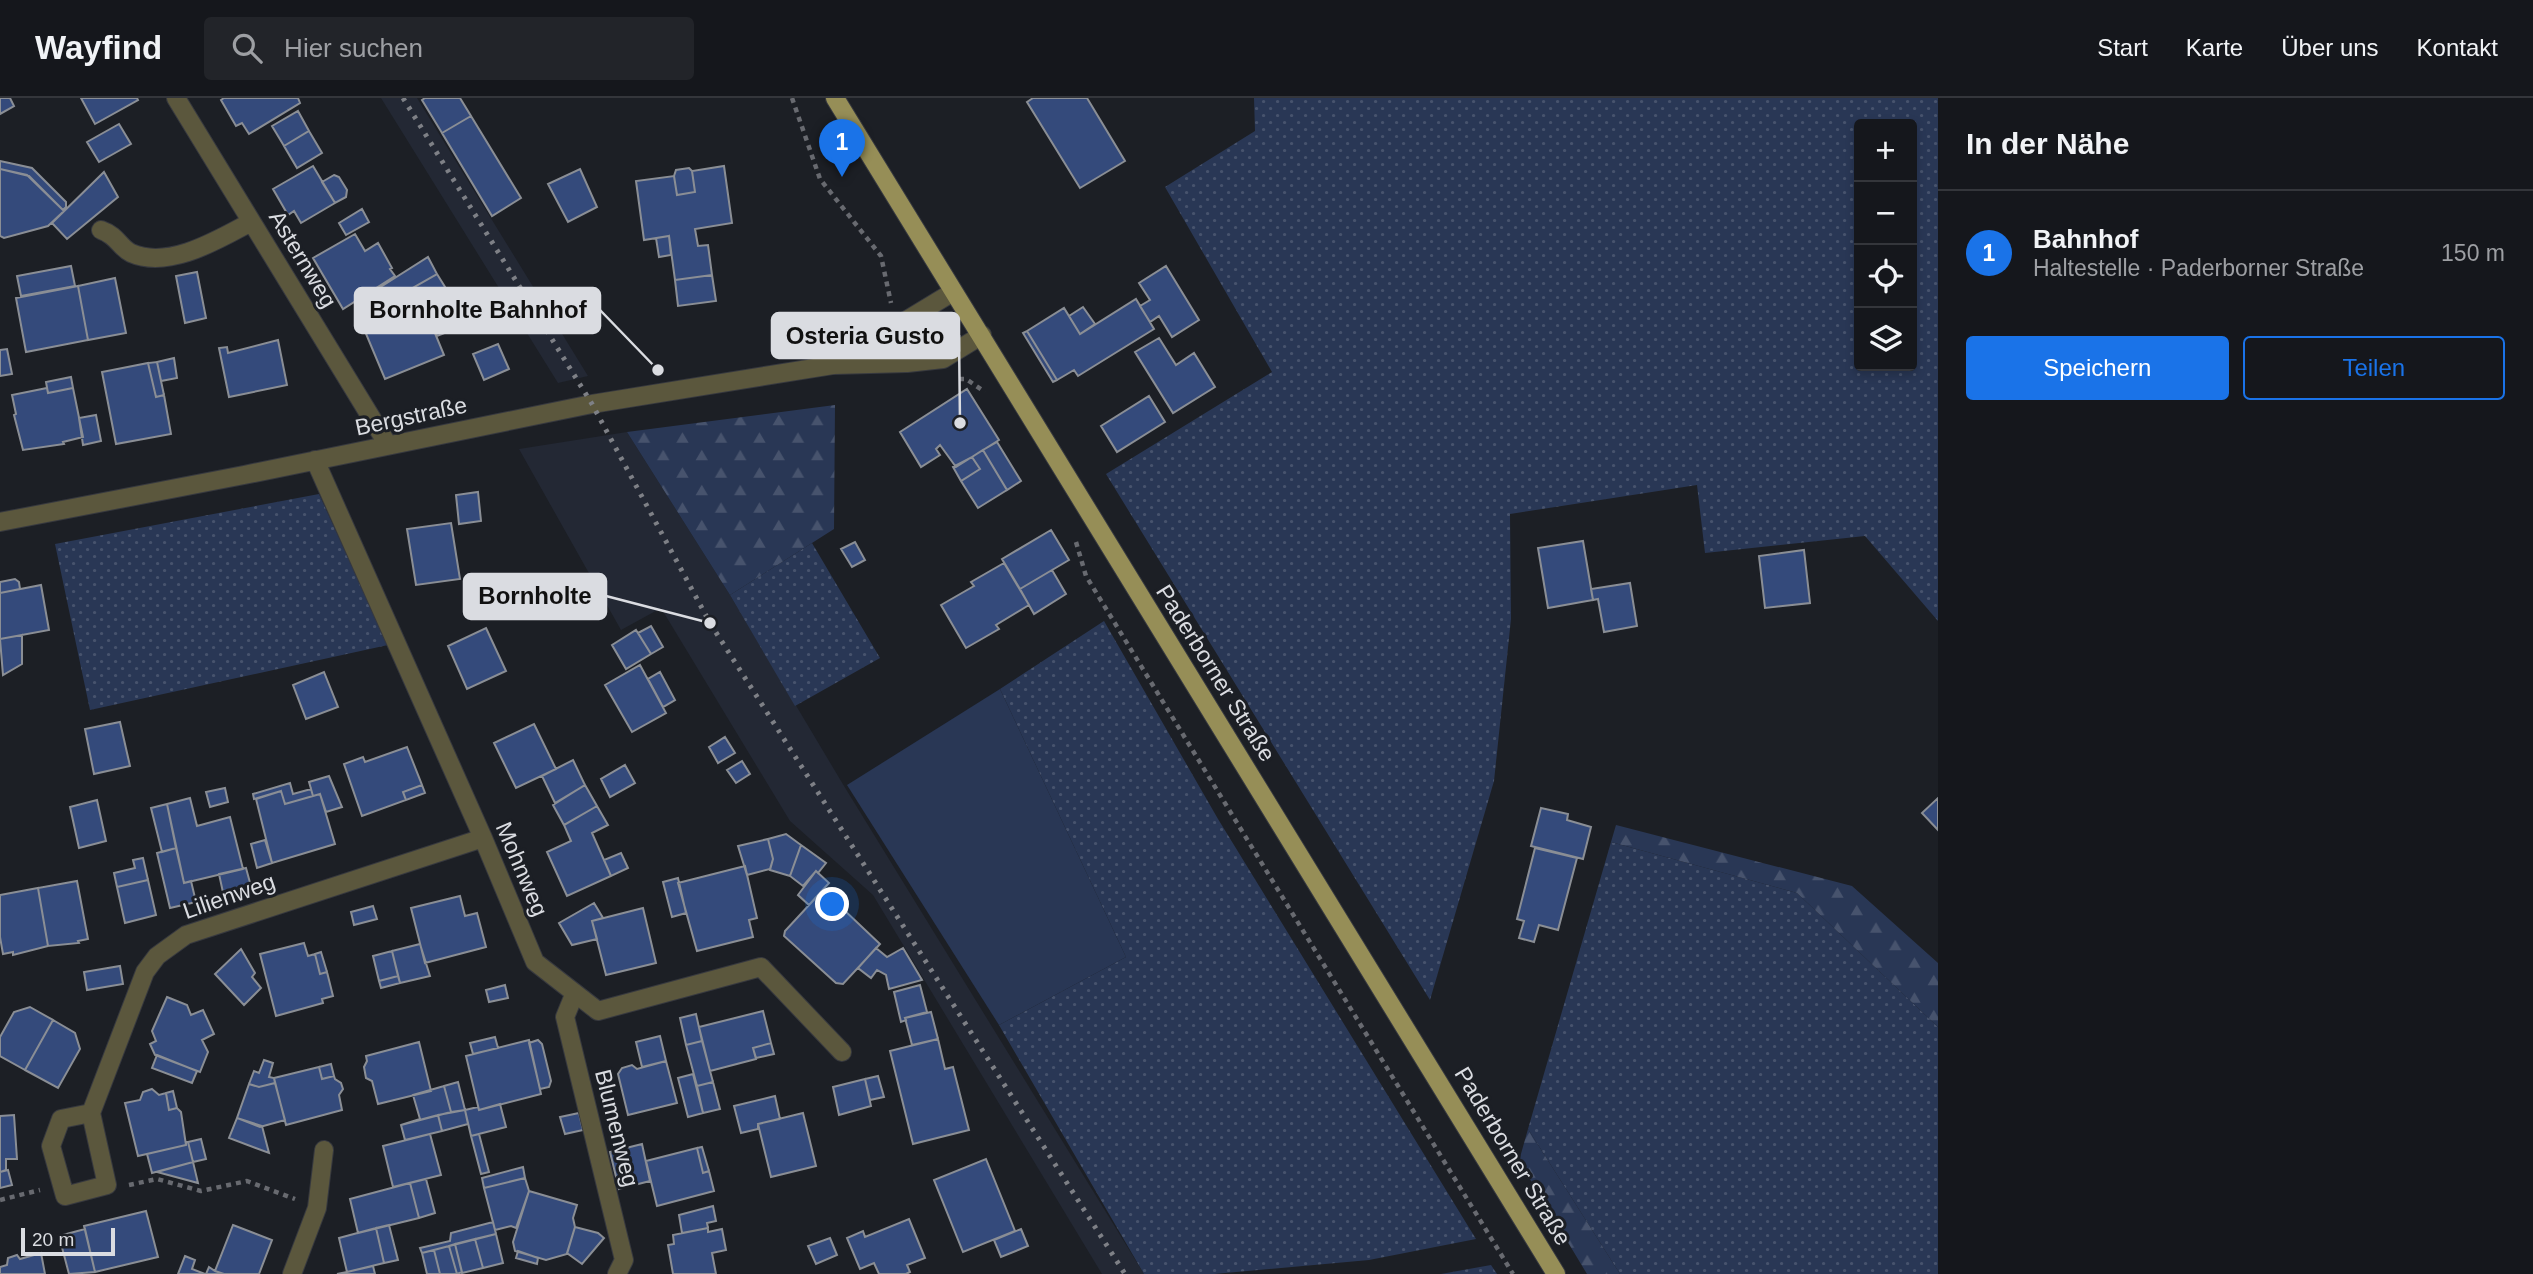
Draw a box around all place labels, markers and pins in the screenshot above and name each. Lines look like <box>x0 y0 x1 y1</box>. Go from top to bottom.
pin: 1 <box>819 119 865 177</box>
callout: Bornholte Bahnhof <box>355 288 600 333</box>
callout: Osteria Gusto <box>772 313 959 358</box>
callout: Bornholte <box>464 574 606 619</box>

